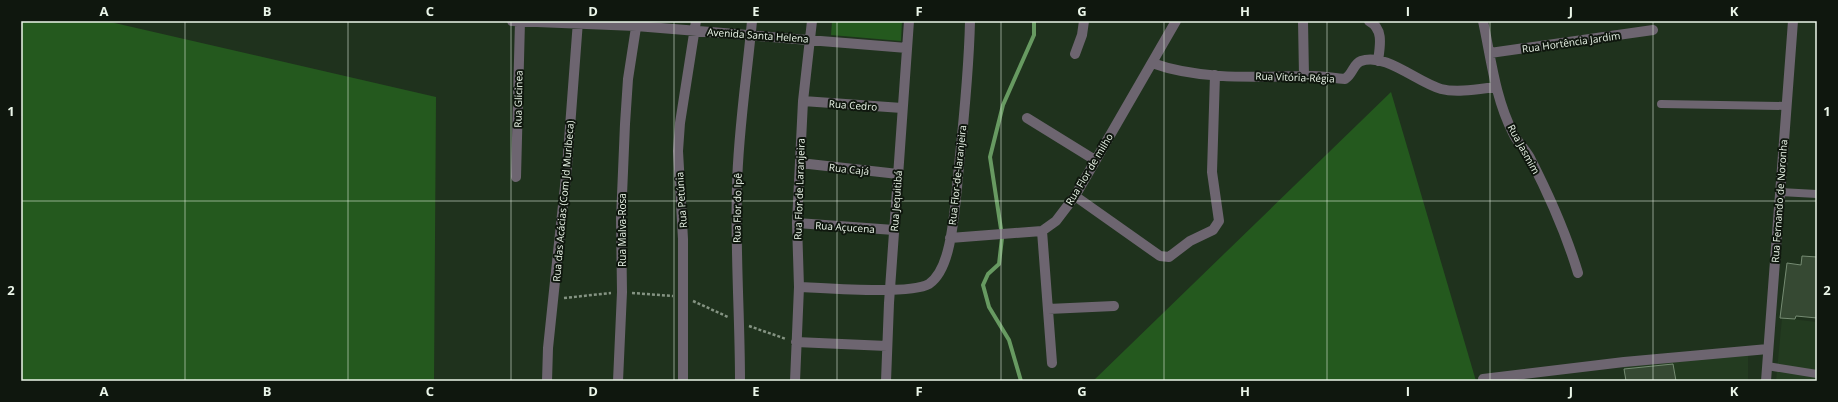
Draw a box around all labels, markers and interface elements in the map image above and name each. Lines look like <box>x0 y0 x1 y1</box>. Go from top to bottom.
text: A <box>100 2 109 20</box>
text: B <box>263 2 272 20</box>
text: C <box>426 2 434 20</box>
text: D <box>588 2 598 20</box>
text: E <box>752 2 760 20</box>
text: F <box>915 2 923 20</box>
text: G <box>1077 2 1087 20</box>
text: H <box>1240 2 1250 20</box>
text: I <box>1406 2 1410 20</box>
text: J <box>1568 2 1573 20</box>
text: K <box>1730 2 1739 20</box>
street label: Avenida Santa Helena <box>707 24 809 46</box>
street label: Rua Hortência Jardim <box>1521 28 1621 56</box>
street label: Rua Vitória-Régia <box>1255 69 1335 85</box>
street label: Rua Glicinea <box>511 70 525 128</box>
street label: Rua Cedro <box>828 96 878 114</box>
text: 1 <box>7 102 15 120</box>
text: 1 <box>1823 102 1831 120</box>
street label: Rua das Acácias (Com Jd Muribeca) <box>549 120 577 282</box>
street label: Rua Jasmim <box>1505 122 1543 176</box>
street label: Rua Flor-de-laranjeira <box>945 124 969 226</box>
street label: Rua Flor de milho <box>1062 130 1116 208</box>
street label: Rua Flor de Laranjeira <box>790 138 808 240</box>
street label: Rua Fernando de Noronha <box>1768 139 1790 263</box>
street label: Rua Cajá <box>828 160 870 178</box>
street label: Rua Jequitibá <box>887 170 905 232</box>
street label: Rua Petúnia <box>672 172 690 228</box>
street label: Rua Flor do Ipê <box>729 172 745 243</box>
street label: Rua Malva-Rosa <box>615 193 629 267</box>
street label: Rua Açucena <box>815 218 875 236</box>
text: 2 <box>7 281 15 299</box>
text: 2 <box>1823 281 1831 299</box>
text: A <box>100 382 109 400</box>
text: B <box>263 382 272 400</box>
text: C <box>426 382 434 400</box>
text: D <box>588 382 598 400</box>
text: E <box>752 382 760 400</box>
text: F <box>915 382 923 400</box>
text: G <box>1077 382 1087 400</box>
text: H <box>1240 382 1250 400</box>
text: I <box>1406 382 1410 400</box>
text: J <box>1568 382 1573 400</box>
text: K <box>1730 382 1739 400</box>

